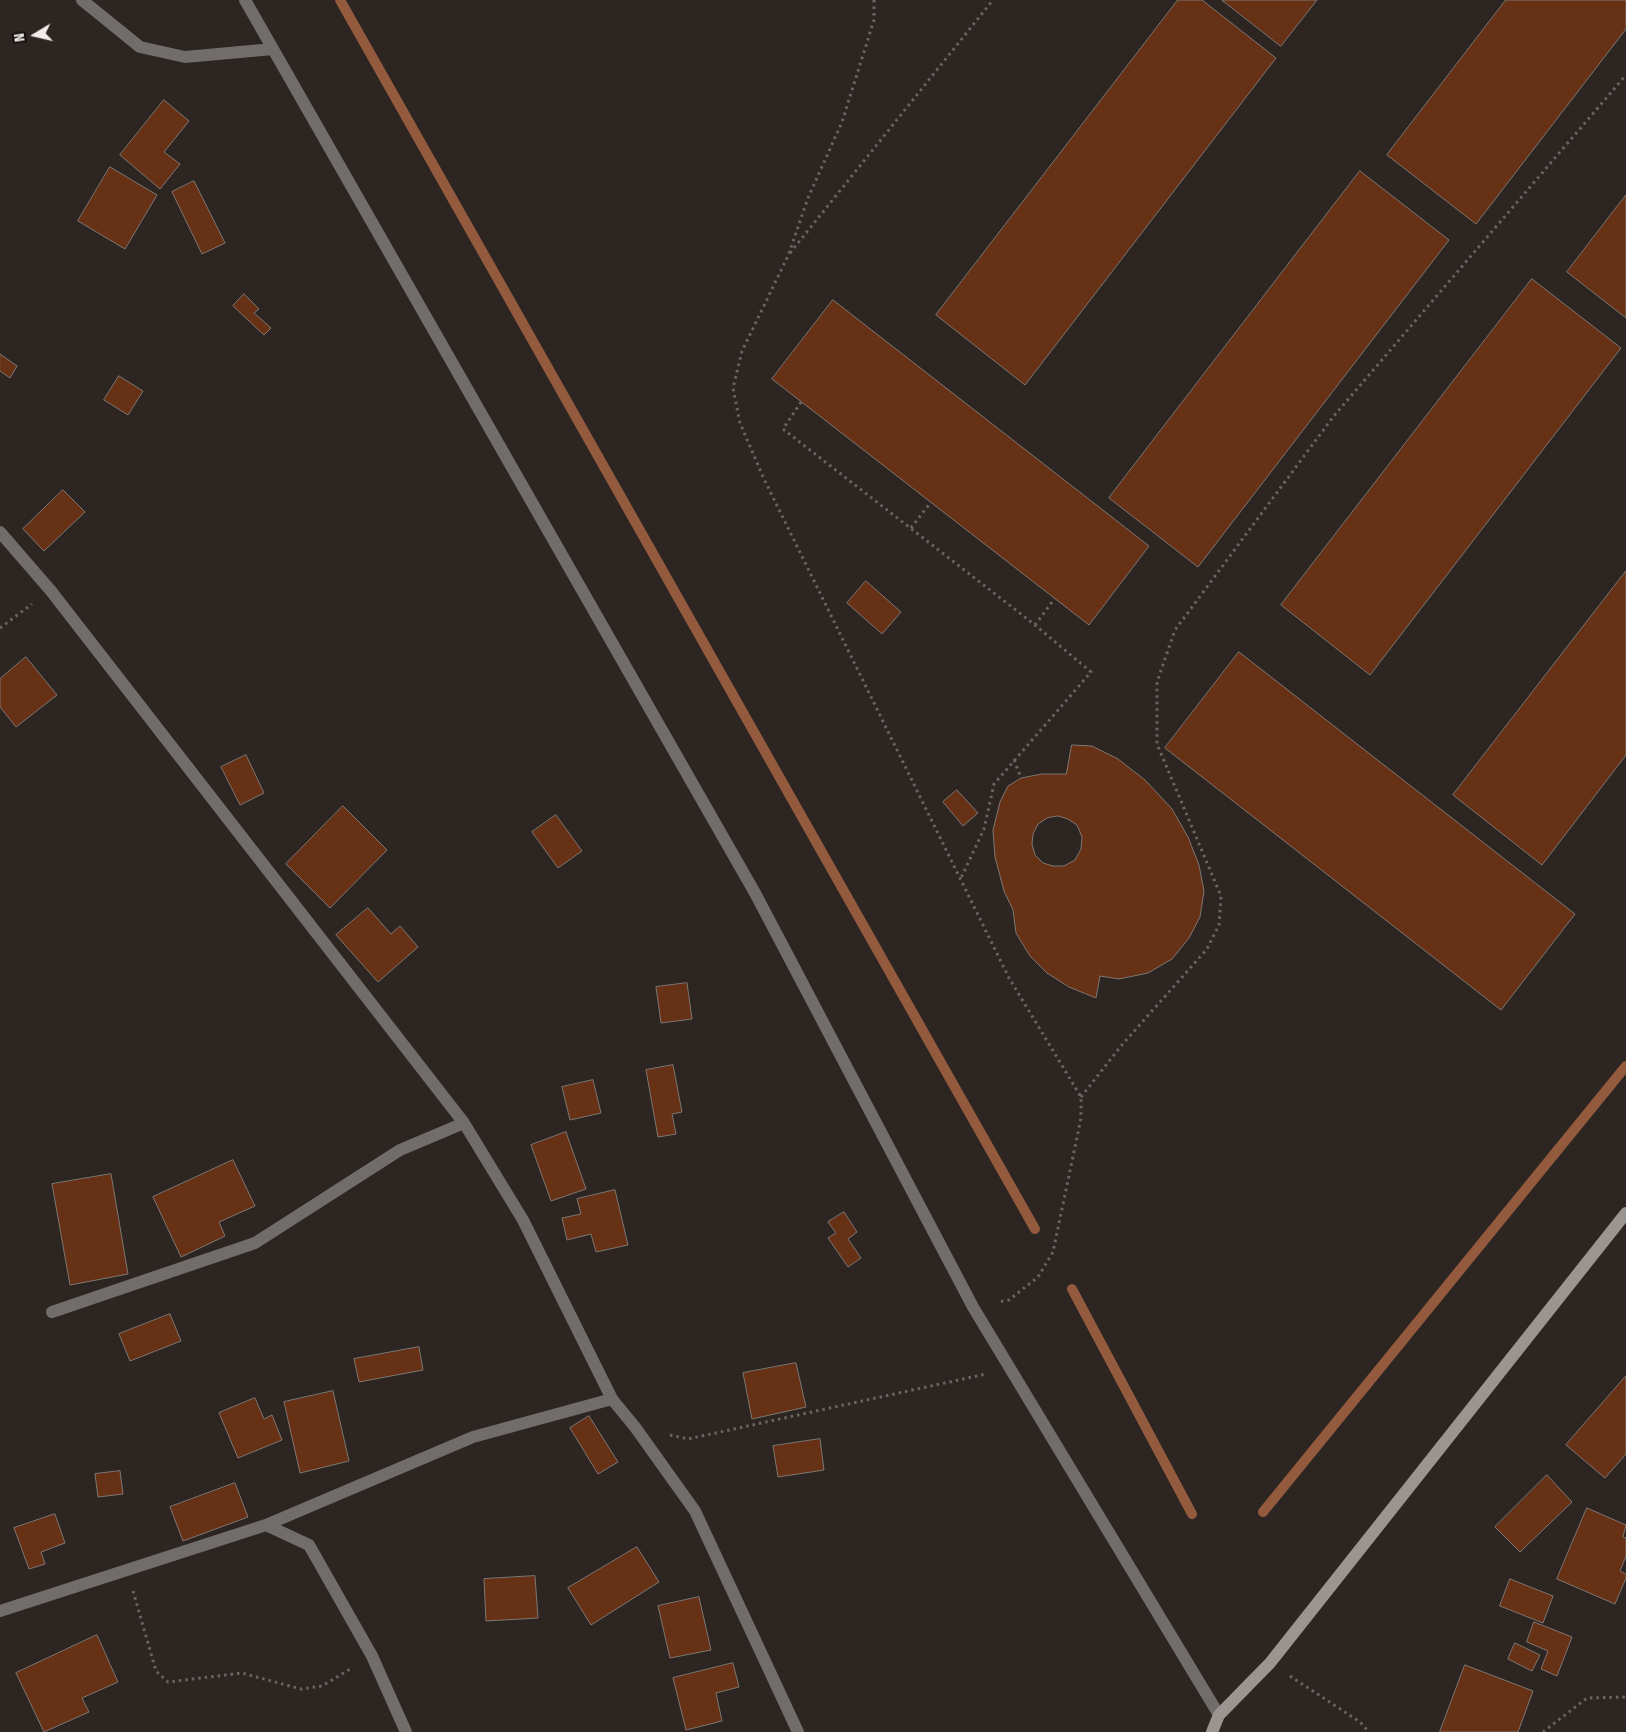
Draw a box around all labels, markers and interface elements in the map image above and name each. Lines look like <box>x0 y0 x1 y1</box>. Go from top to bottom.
north arrow <box>10 10 60 60</box>
text: N <box>11 32 29 43</box>

